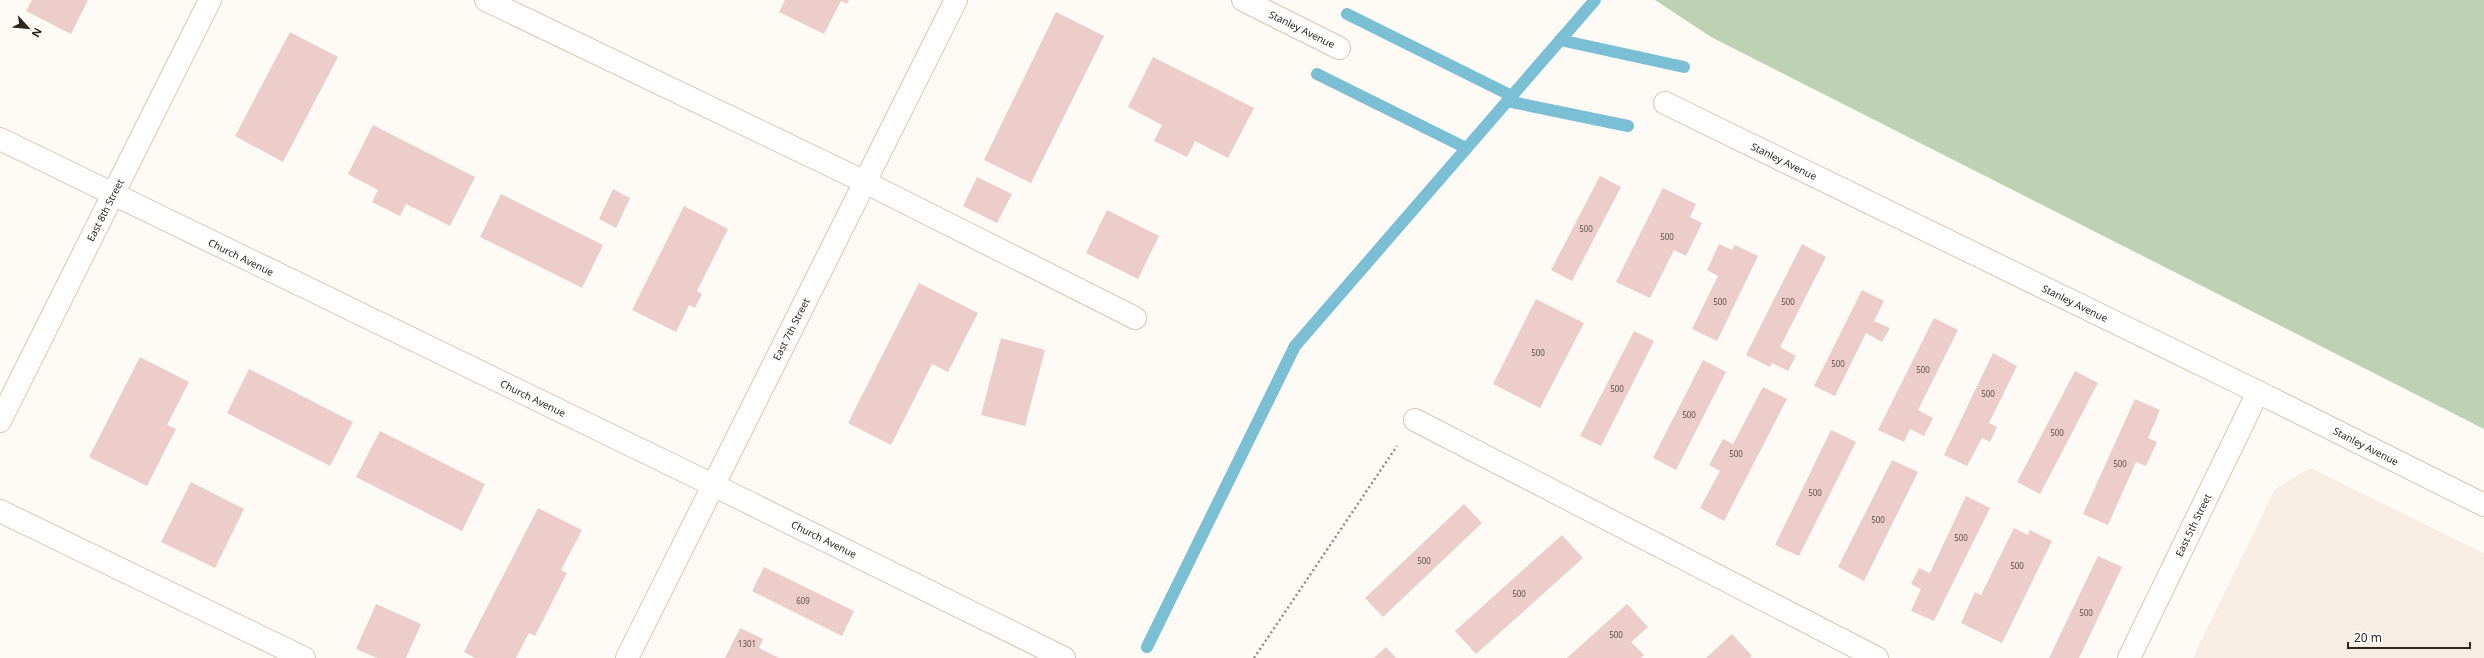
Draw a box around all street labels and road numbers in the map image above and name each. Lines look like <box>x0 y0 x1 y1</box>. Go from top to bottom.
street label: Stanley Avenue <box>1267 7 1338 51</box>
street label: Stanley Avenue <box>1749 139 1820 183</box>
street label: East 8th Street <box>83 176 127 244</box>
street label: Church Avenue <box>206 235 276 279</box>
street label: Stanley Avenue <box>2040 281 2111 325</box>
street label: East 7th Street <box>769 295 813 363</box>
street label: Church Avenue <box>498 376 568 420</box>
street label: Stanley Avenue <box>2331 423 2401 469</box>
street label: East 5th Street <box>2172 491 2214 559</box>
street label: Church Avenue <box>789 517 859 561</box>

